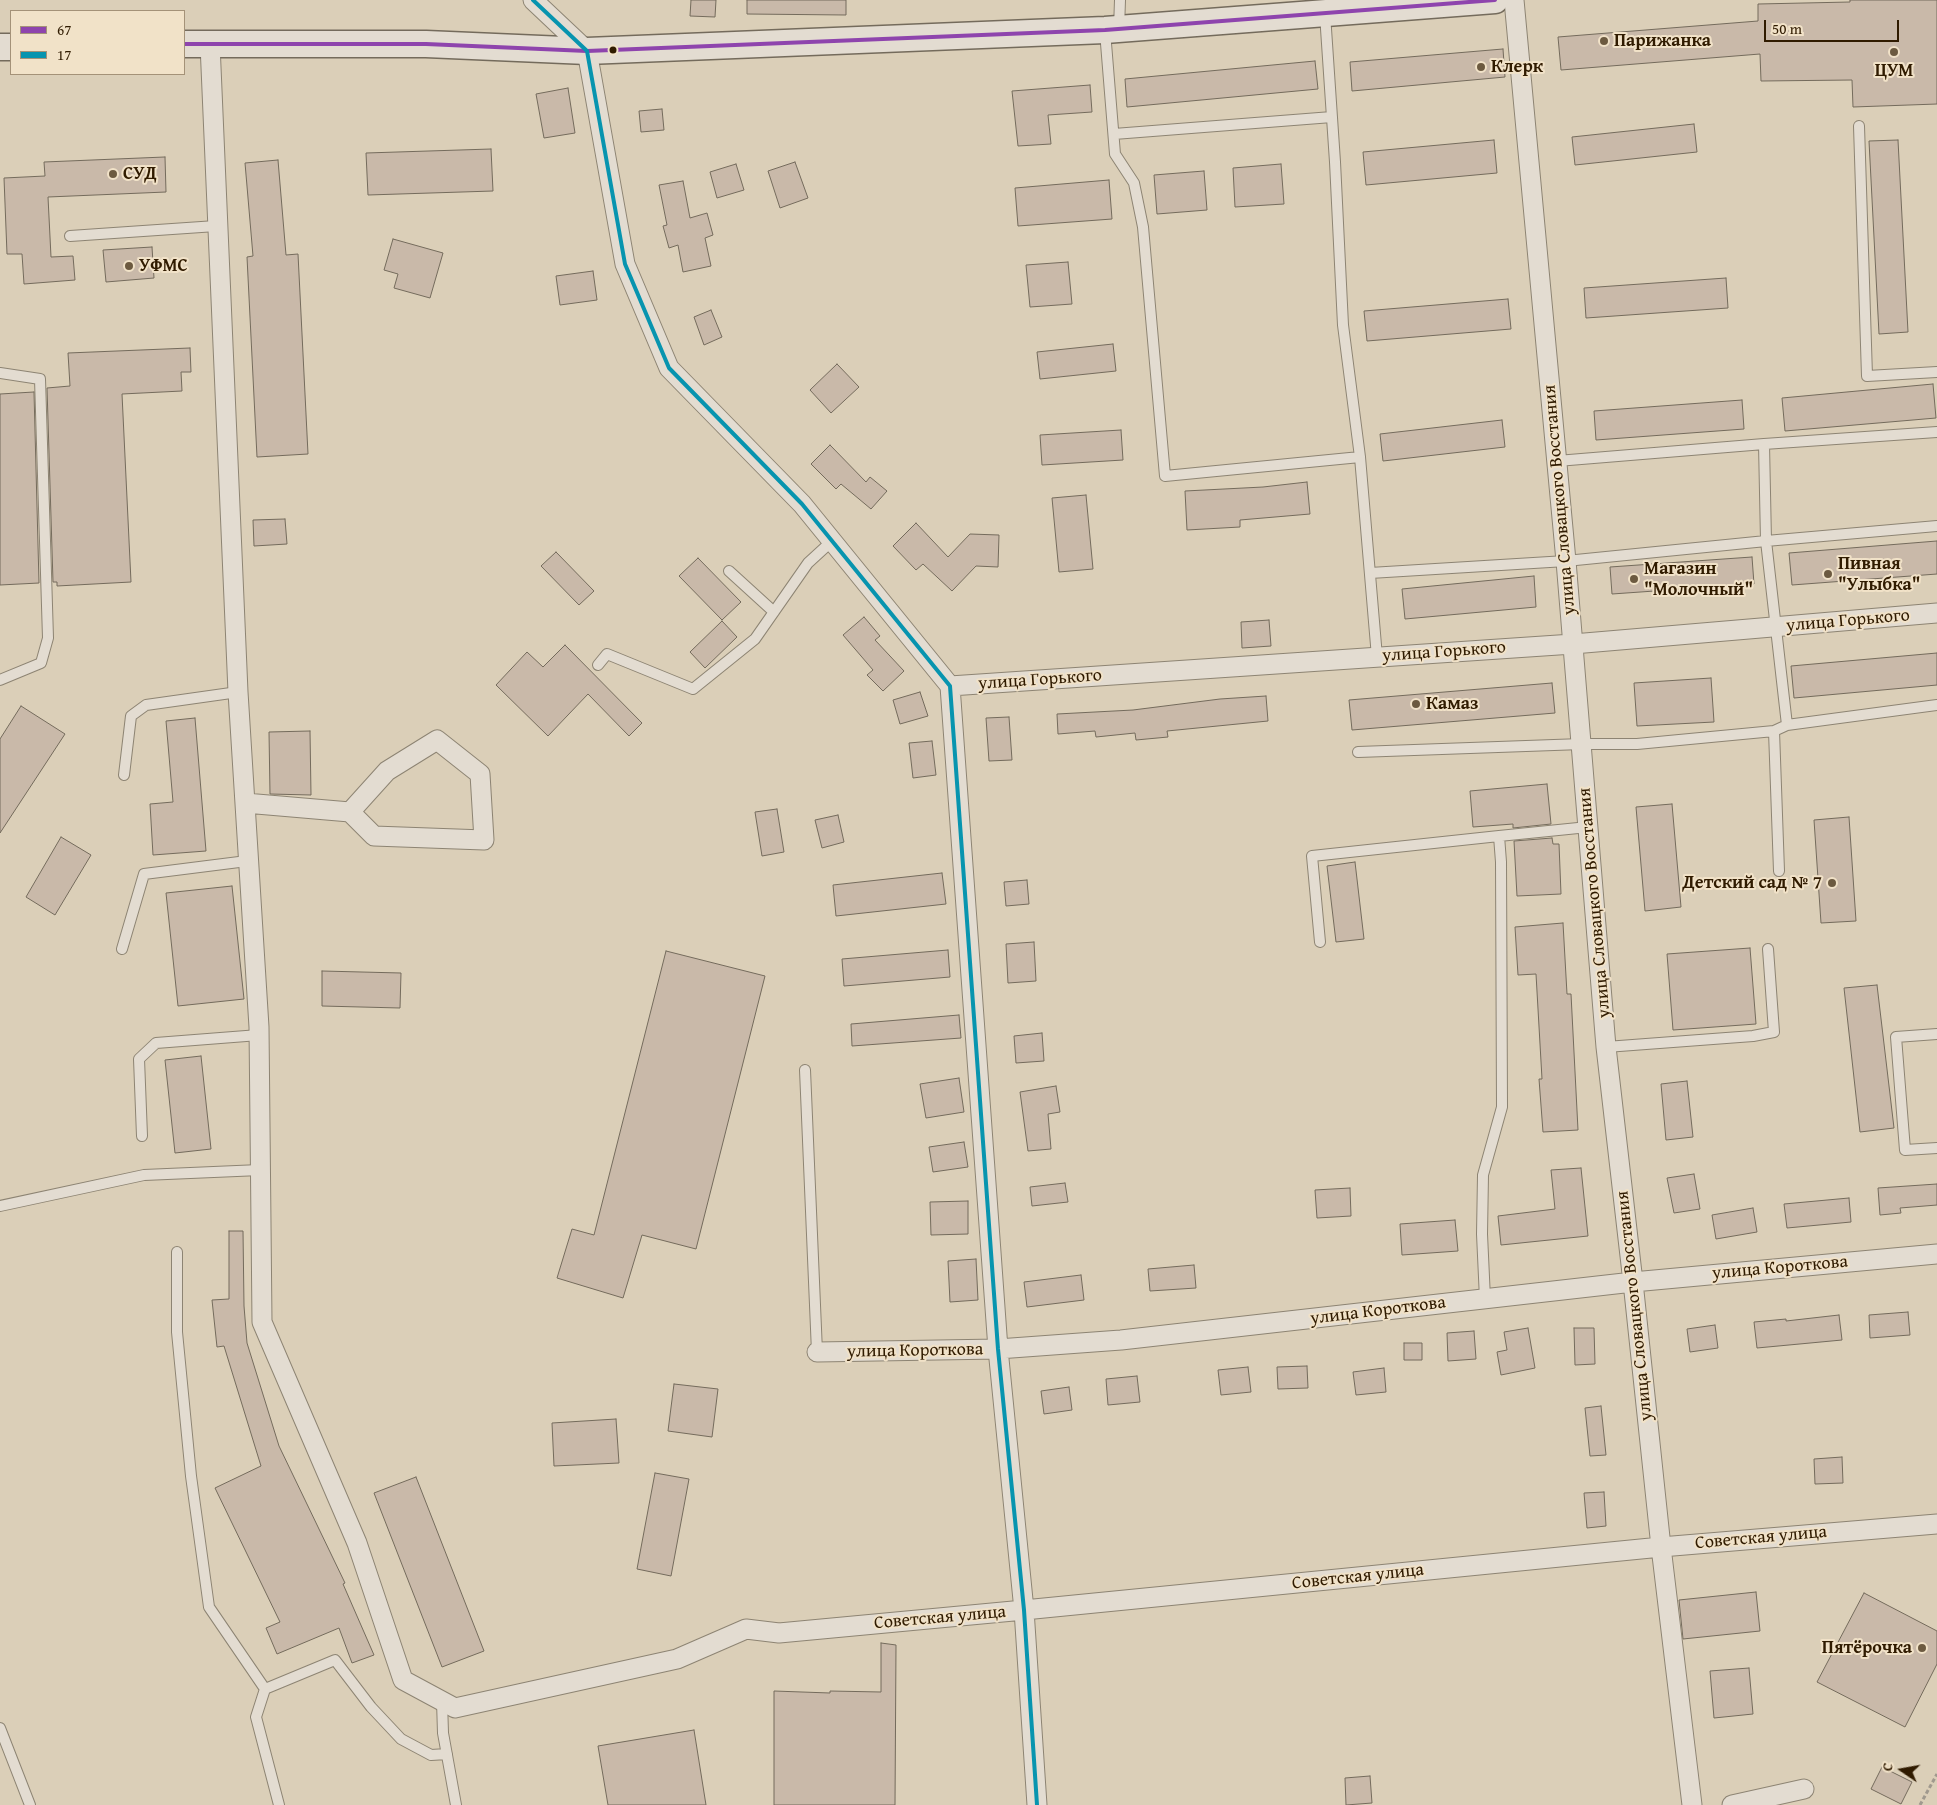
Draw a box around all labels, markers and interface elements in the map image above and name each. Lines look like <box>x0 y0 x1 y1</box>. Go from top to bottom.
legend <box>10 10 185 75</box>
scale bar <box>1767 10 1902 42</box>
text: 50 m <box>1772 18 1802 39</box>
text: 67 <box>57 19 71 40</box>
place label: Парижанка <box>1614 30 1711 52</box>
marker: Парижанка <box>1598 35 1610 47</box>
text: 17 <box>57 44 71 65</box>
unlabelled marker <box>608 45 618 55</box>
marker: ЦУМ <box>1888 46 1900 58</box>
place label: Клерк <box>1491 56 1543 78</box>
place label: ЦУМ <box>1875 60 1913 82</box>
marker: Клерк <box>1475 61 1487 73</box>
place label: СУД <box>123 163 157 185</box>
marker: СУД <box>107 168 119 180</box>
place label: УФМС <box>139 255 188 277</box>
marker: УФМС <box>123 260 135 272</box>
street label: улица Словацкого Восстания <box>1539 384 1581 616</box>
place label: Пивная "Улыбка" <box>1838 553 1920 596</box>
place label: Магазин "Молочный" <box>1644 558 1753 600</box>
marker: Пивная "Улыбка" <box>1822 568 1834 580</box>
marker: Магазин "Молочный" <box>1628 573 1640 585</box>
street label: улица Горького <box>1785 605 1911 637</box>
street label: улица Горького <box>1381 637 1507 667</box>
street label: улица Горького <box>977 665 1103 695</box>
place label: Камаз <box>1426 693 1479 715</box>
marker: Камаз <box>1410 698 1422 710</box>
street label: улица Словацкого Восстания <box>1574 787 1616 1019</box>
place label: Детский сад № 7 <box>1682 872 1822 894</box>
marker: Детский сад № 7 <box>1826 877 1838 889</box>
street label: улица Словацкого Восстания <box>1612 1190 1658 1422</box>
street label: улица Короткова <box>1711 1251 1849 1285</box>
street label: улица Короткова <box>1309 1292 1447 1330</box>
street label: улица Короткова <box>847 1339 983 1363</box>
street label: Советская улица <box>1694 1521 1828 1555</box>
street label: Советская улица <box>1291 1559 1425 1595</box>
street label: Советская улица <box>873 1601 1007 1635</box>
place label: Пятёрочка <box>1822 1637 1912 1659</box>
marker: Пятёрочка <box>1916 1642 1928 1654</box>
north arrow <box>1877 1745 1927 1795</box>
text: С <box>1877 1761 1898 1773</box>

